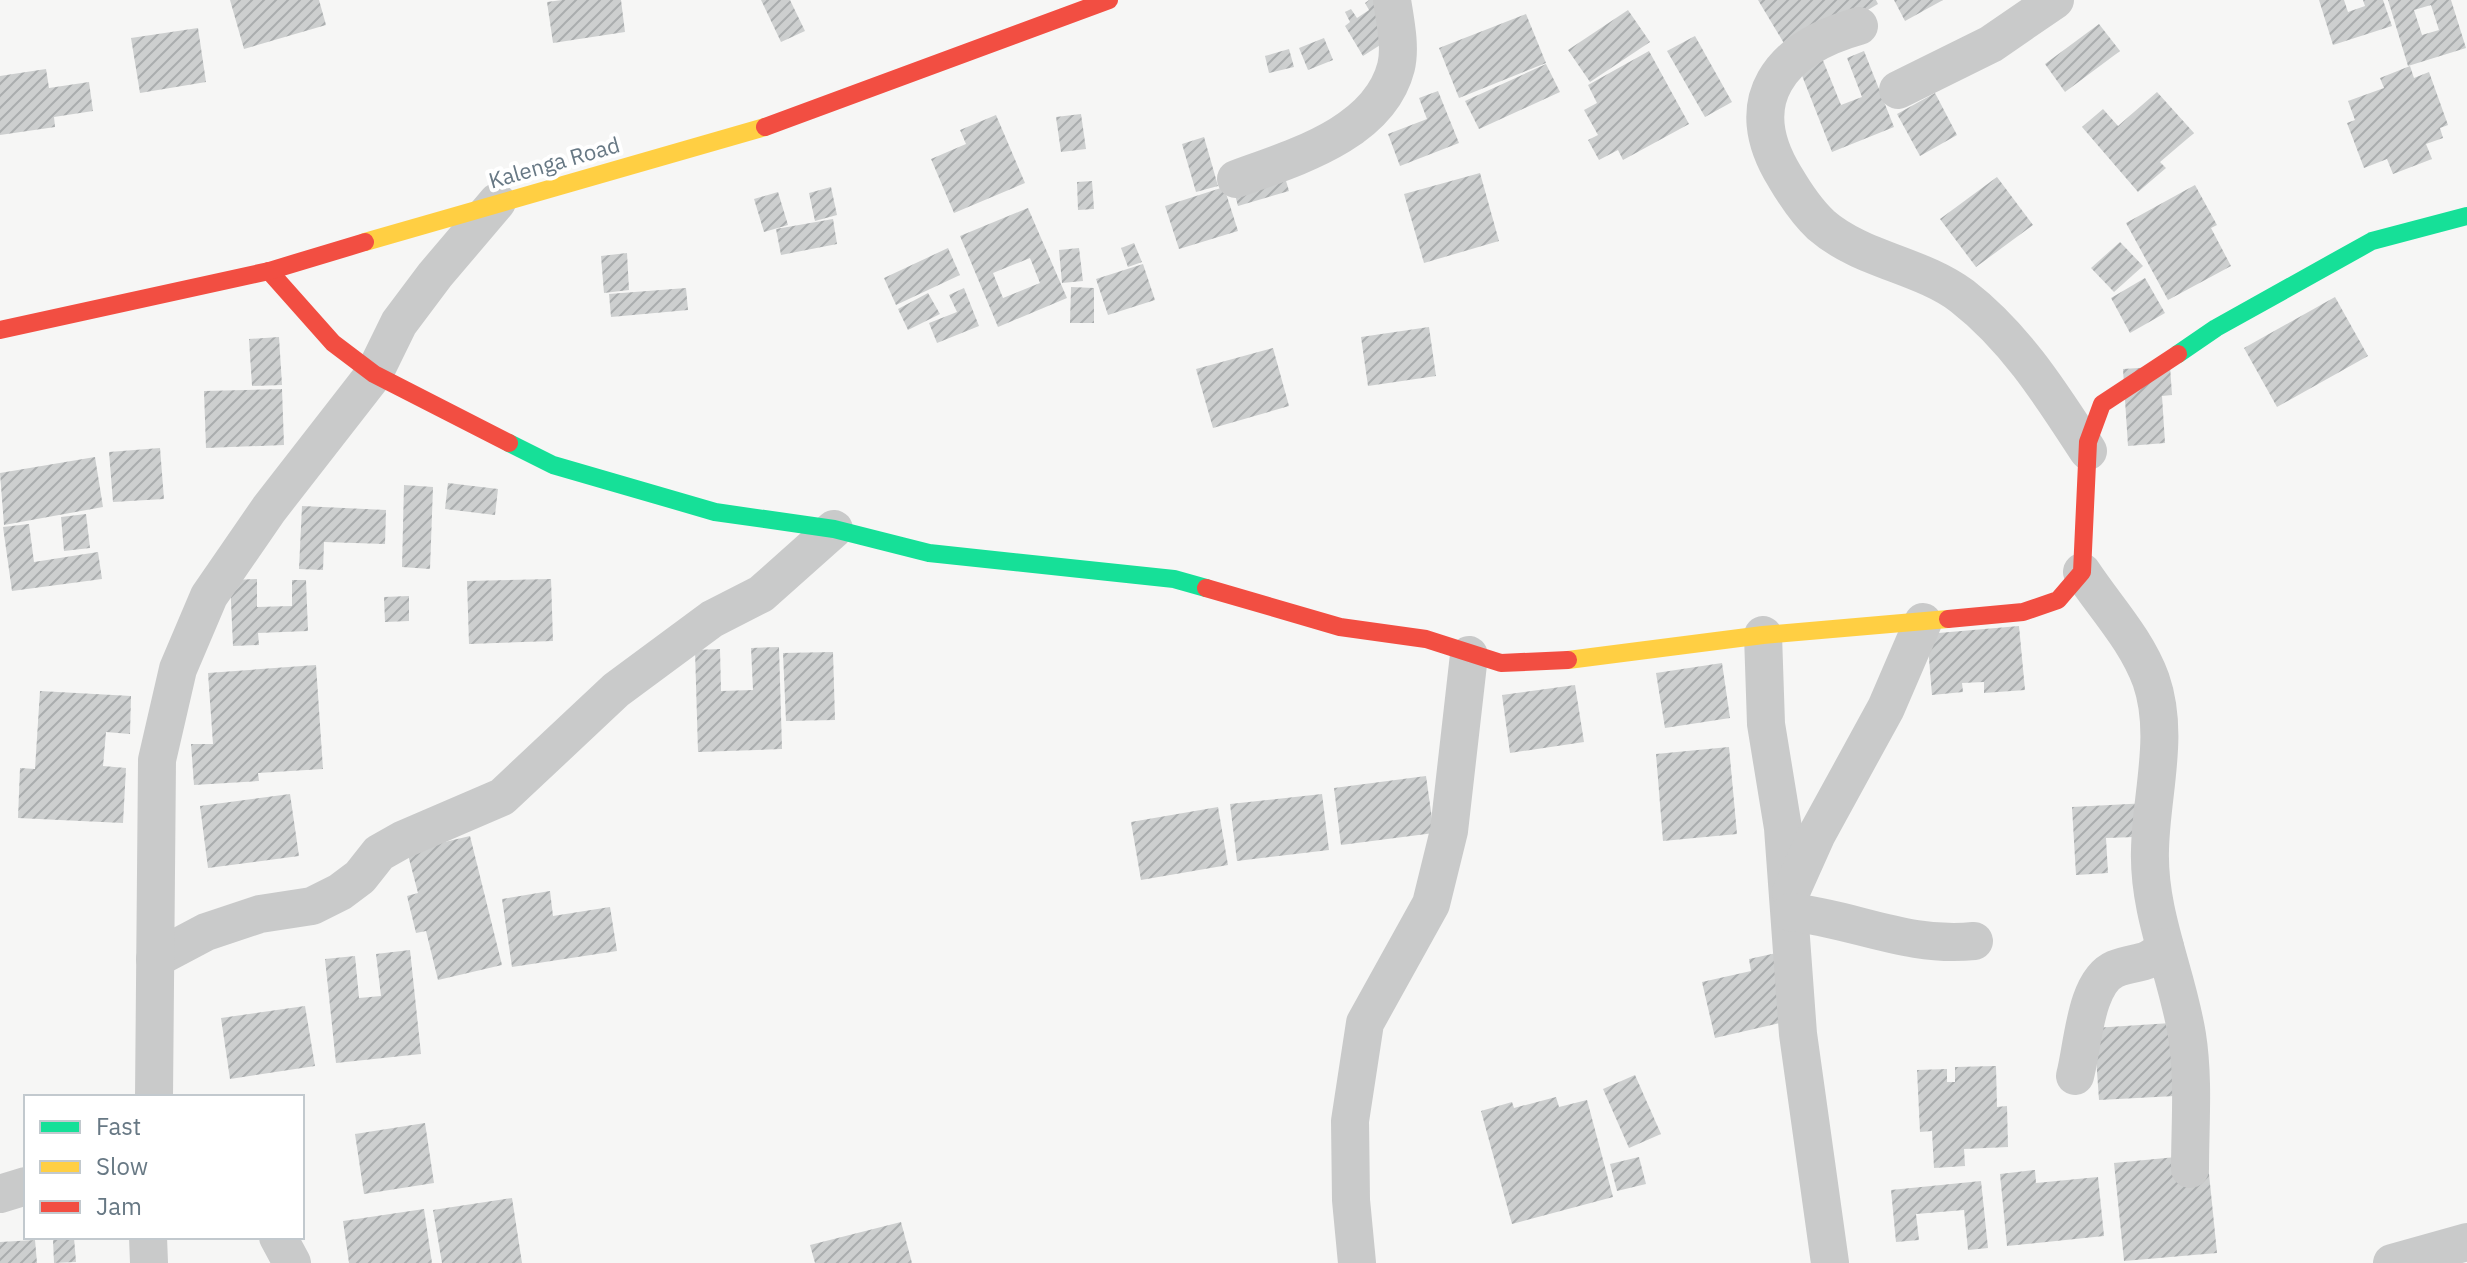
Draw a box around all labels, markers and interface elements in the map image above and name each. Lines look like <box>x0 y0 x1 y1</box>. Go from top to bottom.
street label: Kalenga Road <box>485 129 623 195</box>
legend <box>24 1095 304 1239</box>
text: Fast <box>96 1110 141 1142</box>
text: Slow <box>96 1150 148 1182</box>
text: Jam <box>96 1190 142 1222</box>

